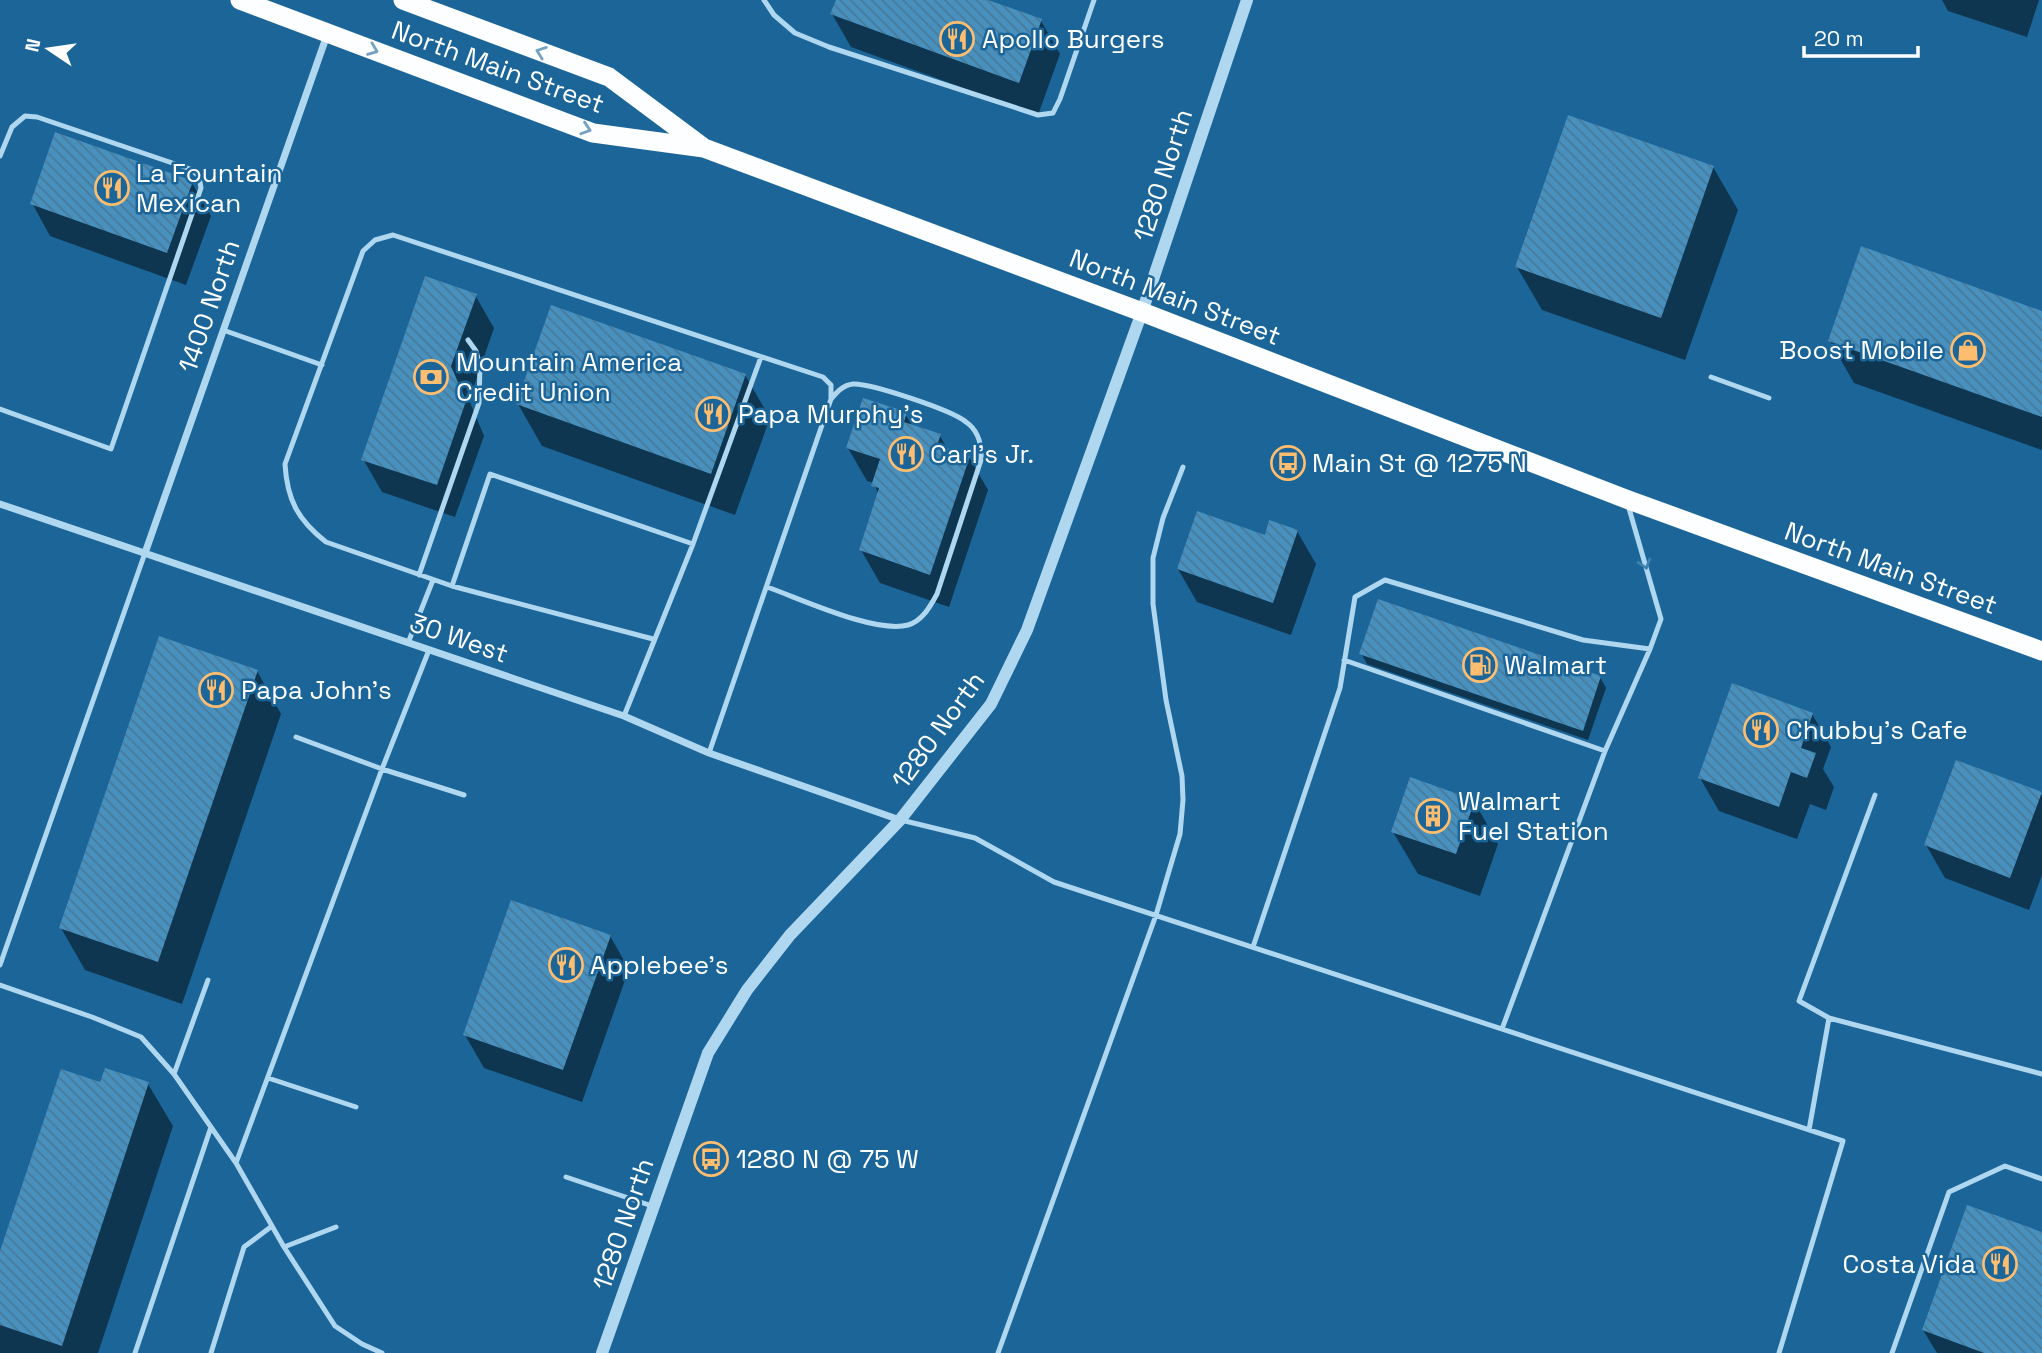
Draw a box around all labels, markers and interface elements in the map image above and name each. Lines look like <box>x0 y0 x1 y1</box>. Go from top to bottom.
street label: North Main Street <box>387 13 609 121</box>
north arrow <box>14 14 84 84</box>
scale bar <box>1804 14 1918 58</box>
restaurant icon: Apollo Burgers <box>938 20 976 58</box>
place label: Apollo Burgers <box>982 22 1164 56</box>
text: 20 m <box>1814 25 1864 52</box>
text: N <box>19 36 47 54</box>
one-way arrow <box>366 42 378 56</box>
one-way arrow <box>536 46 548 60</box>
street label: 1280 North <box>1126 105 1200 245</box>
one-way arrow <box>580 121 592 136</box>
place label: La Fountain Mexican <box>136 156 282 220</box>
restaurant icon: La Fountain Mexican <box>93 169 131 207</box>
street label: 1400 North <box>170 235 248 377</box>
street label: North Main Street <box>1065 241 1285 353</box>
shop icon: Boost Mobile <box>1949 331 1987 369</box>
place label: Boost Mobile <box>1779 333 1944 367</box>
place label: Mountain America Credit Union <box>456 345 682 409</box>
bank icon: Mountain America Credit Union <box>412 358 450 396</box>
restaurant icon: Papa Murphy's <box>694 395 732 433</box>
place label: Papa Murphy's <box>738 397 923 431</box>
restaurant icon: Carl's Jr. <box>887 435 925 473</box>
place label: Carl's Jr. <box>930 437 1034 471</box>
bus stop icon: Main St @ 1275 N <box>1269 444 1307 482</box>
place label: Main St @ 1275 N <box>1312 446 1527 480</box>
street label: North Main Street <box>1780 514 2002 622</box>
one-way arrow <box>1637 558 1652 570</box>
street label: 30 West <box>405 605 513 671</box>
fuel station icon: Walmart <box>1461 646 1499 684</box>
place label: Walmart <box>1504 648 1607 682</box>
street label: 1280 North <box>884 665 992 795</box>
restaurant icon: Papa John's <box>197 671 235 709</box>
place label: Papa John's <box>241 673 392 707</box>
restaurant icon: Chubby's Cafe <box>1742 711 1780 749</box>
place label: Chubby's Cafe <box>1786 713 1968 747</box>
place label: Walmart Fuel Station <box>1458 784 1609 848</box>
building icon: Walmart Fuel Station <box>1414 797 1452 835</box>
restaurant icon: Applebee's <box>547 946 585 984</box>
place label: Applebee's <box>590 948 728 982</box>
bus stop icon: 1280 N @ 75 W <box>692 1140 730 1178</box>
place label: 1280 N @ 75 W <box>736 1142 919 1176</box>
street label: 1280 North <box>585 1154 661 1294</box>
restaurant icon: Costa Vida <box>1981 1245 2019 1283</box>
place label: Costa Vida <box>1843 1247 1976 1281</box>

